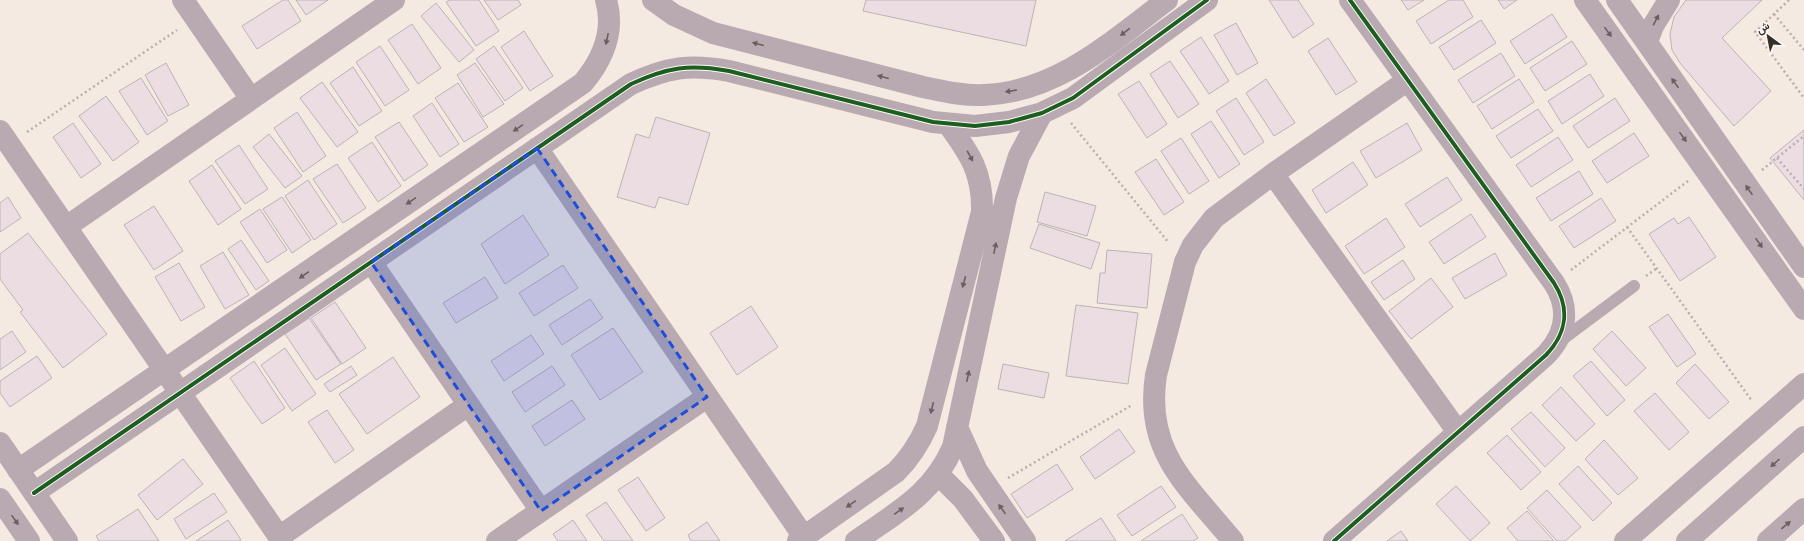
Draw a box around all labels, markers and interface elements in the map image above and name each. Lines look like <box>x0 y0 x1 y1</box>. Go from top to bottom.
one-way arrow <box>1653 14 1660 26</box>
north arrow <box>1748 16 1788 56</box>
text: ش <box>1752 16 1772 37</box>
one-way arrow <box>1604 26 1612 37</box>
one-way arrow <box>1120 27 1130 35</box>
one-way arrow <box>604 32 610 45</box>
one-way arrow <box>751 41 763 47</box>
one-way arrow <box>877 74 889 80</box>
one-way arrow <box>1671 78 1679 88</box>
one-way arrow <box>1005 88 1017 94</box>
one-way arrow <box>513 124 524 132</box>
one-way arrow <box>1679 132 1687 143</box>
one-way arrow <box>967 150 974 162</box>
one-way arrow <box>1745 185 1753 195</box>
one-way arrow <box>406 197 416 205</box>
one-way arrow <box>1754 238 1763 249</box>
one-way arrow <box>992 242 998 255</box>
one-way arrow <box>298 271 309 279</box>
one-way arrow <box>961 276 967 288</box>
one-way arrow <box>965 369 971 382</box>
one-way arrow <box>928 401 934 414</box>
one-way arrow <box>1770 458 1780 467</box>
one-way arrow <box>846 500 857 508</box>
one-way arrow <box>998 504 1006 515</box>
one-way arrow <box>894 507 904 515</box>
one-way arrow <box>11 515 19 525</box>
one-way arrow <box>1781 521 1791 530</box>

